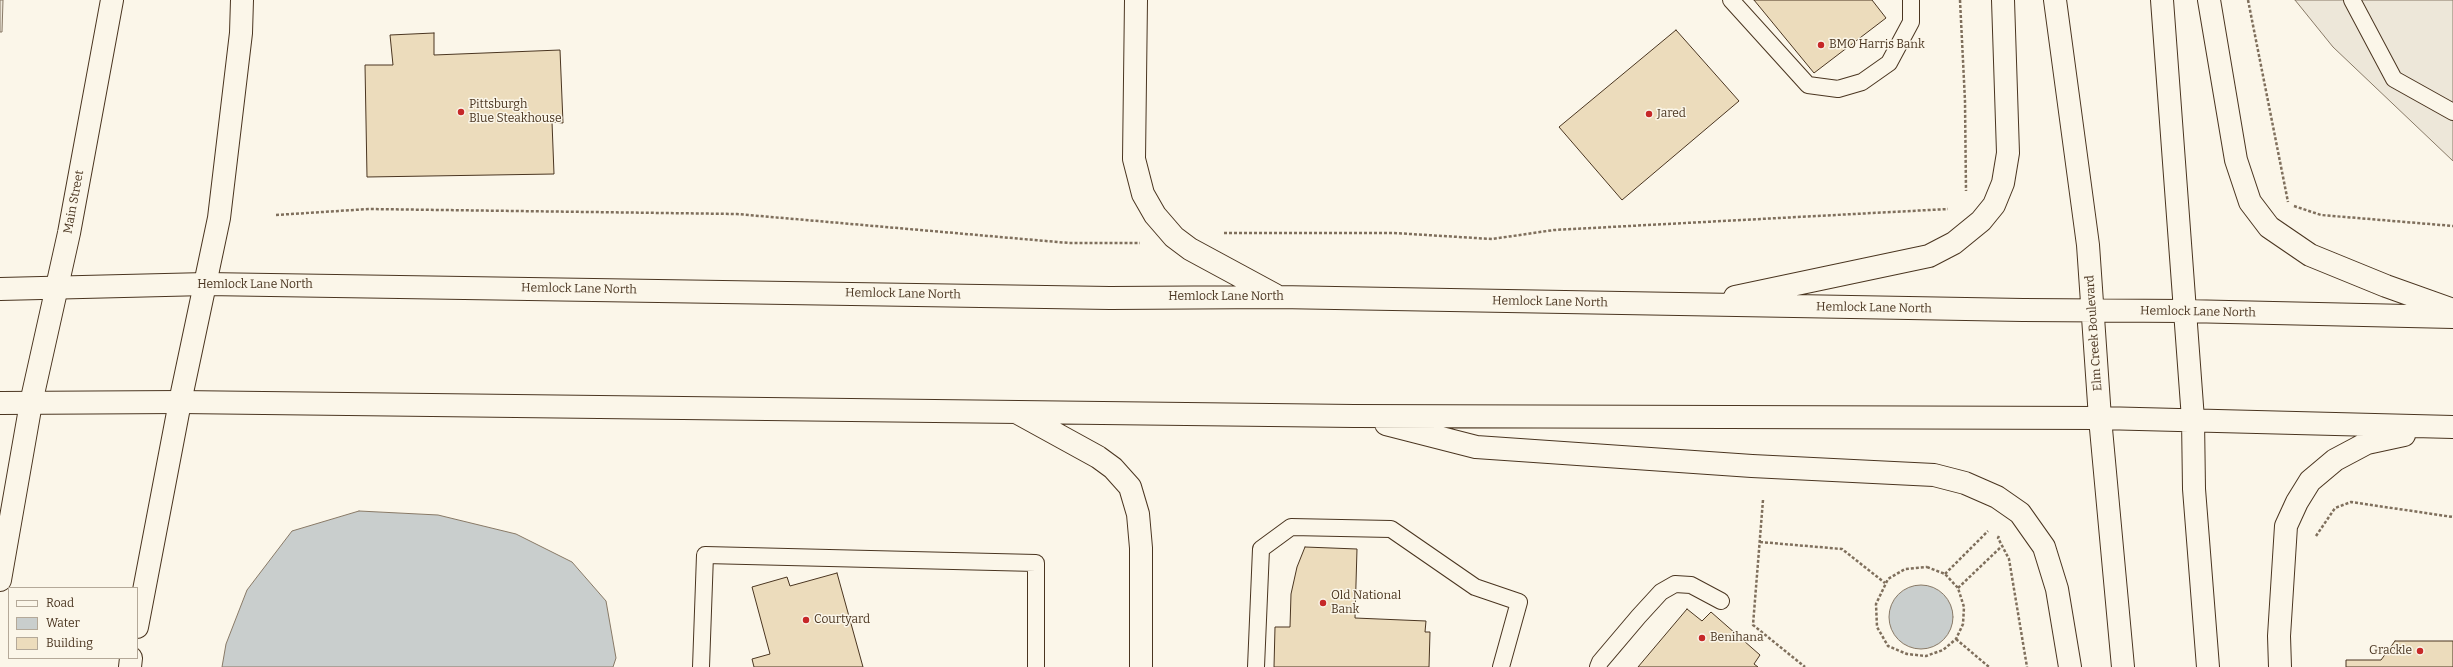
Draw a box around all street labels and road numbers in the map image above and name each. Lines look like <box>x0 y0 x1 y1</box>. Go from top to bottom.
street label: Main Street <box>61 169 87 235</box>
street label: Elm Creek Boulevard <box>2083 275 2105 391</box>
street label: Hemlock Lane North <box>197 278 313 292</box>
street label: Hemlock Lane North <box>521 281 637 297</box>
street label: Hemlock Lane North <box>845 286 961 302</box>
street label: Hemlock Lane North <box>1168 290 1284 304</box>
street label: Hemlock Lane North <box>1492 294 1608 310</box>
street label: Hemlock Lane North <box>1816 300 1932 316</box>
street label: Hemlock Lane North <box>2140 304 2256 320</box>

